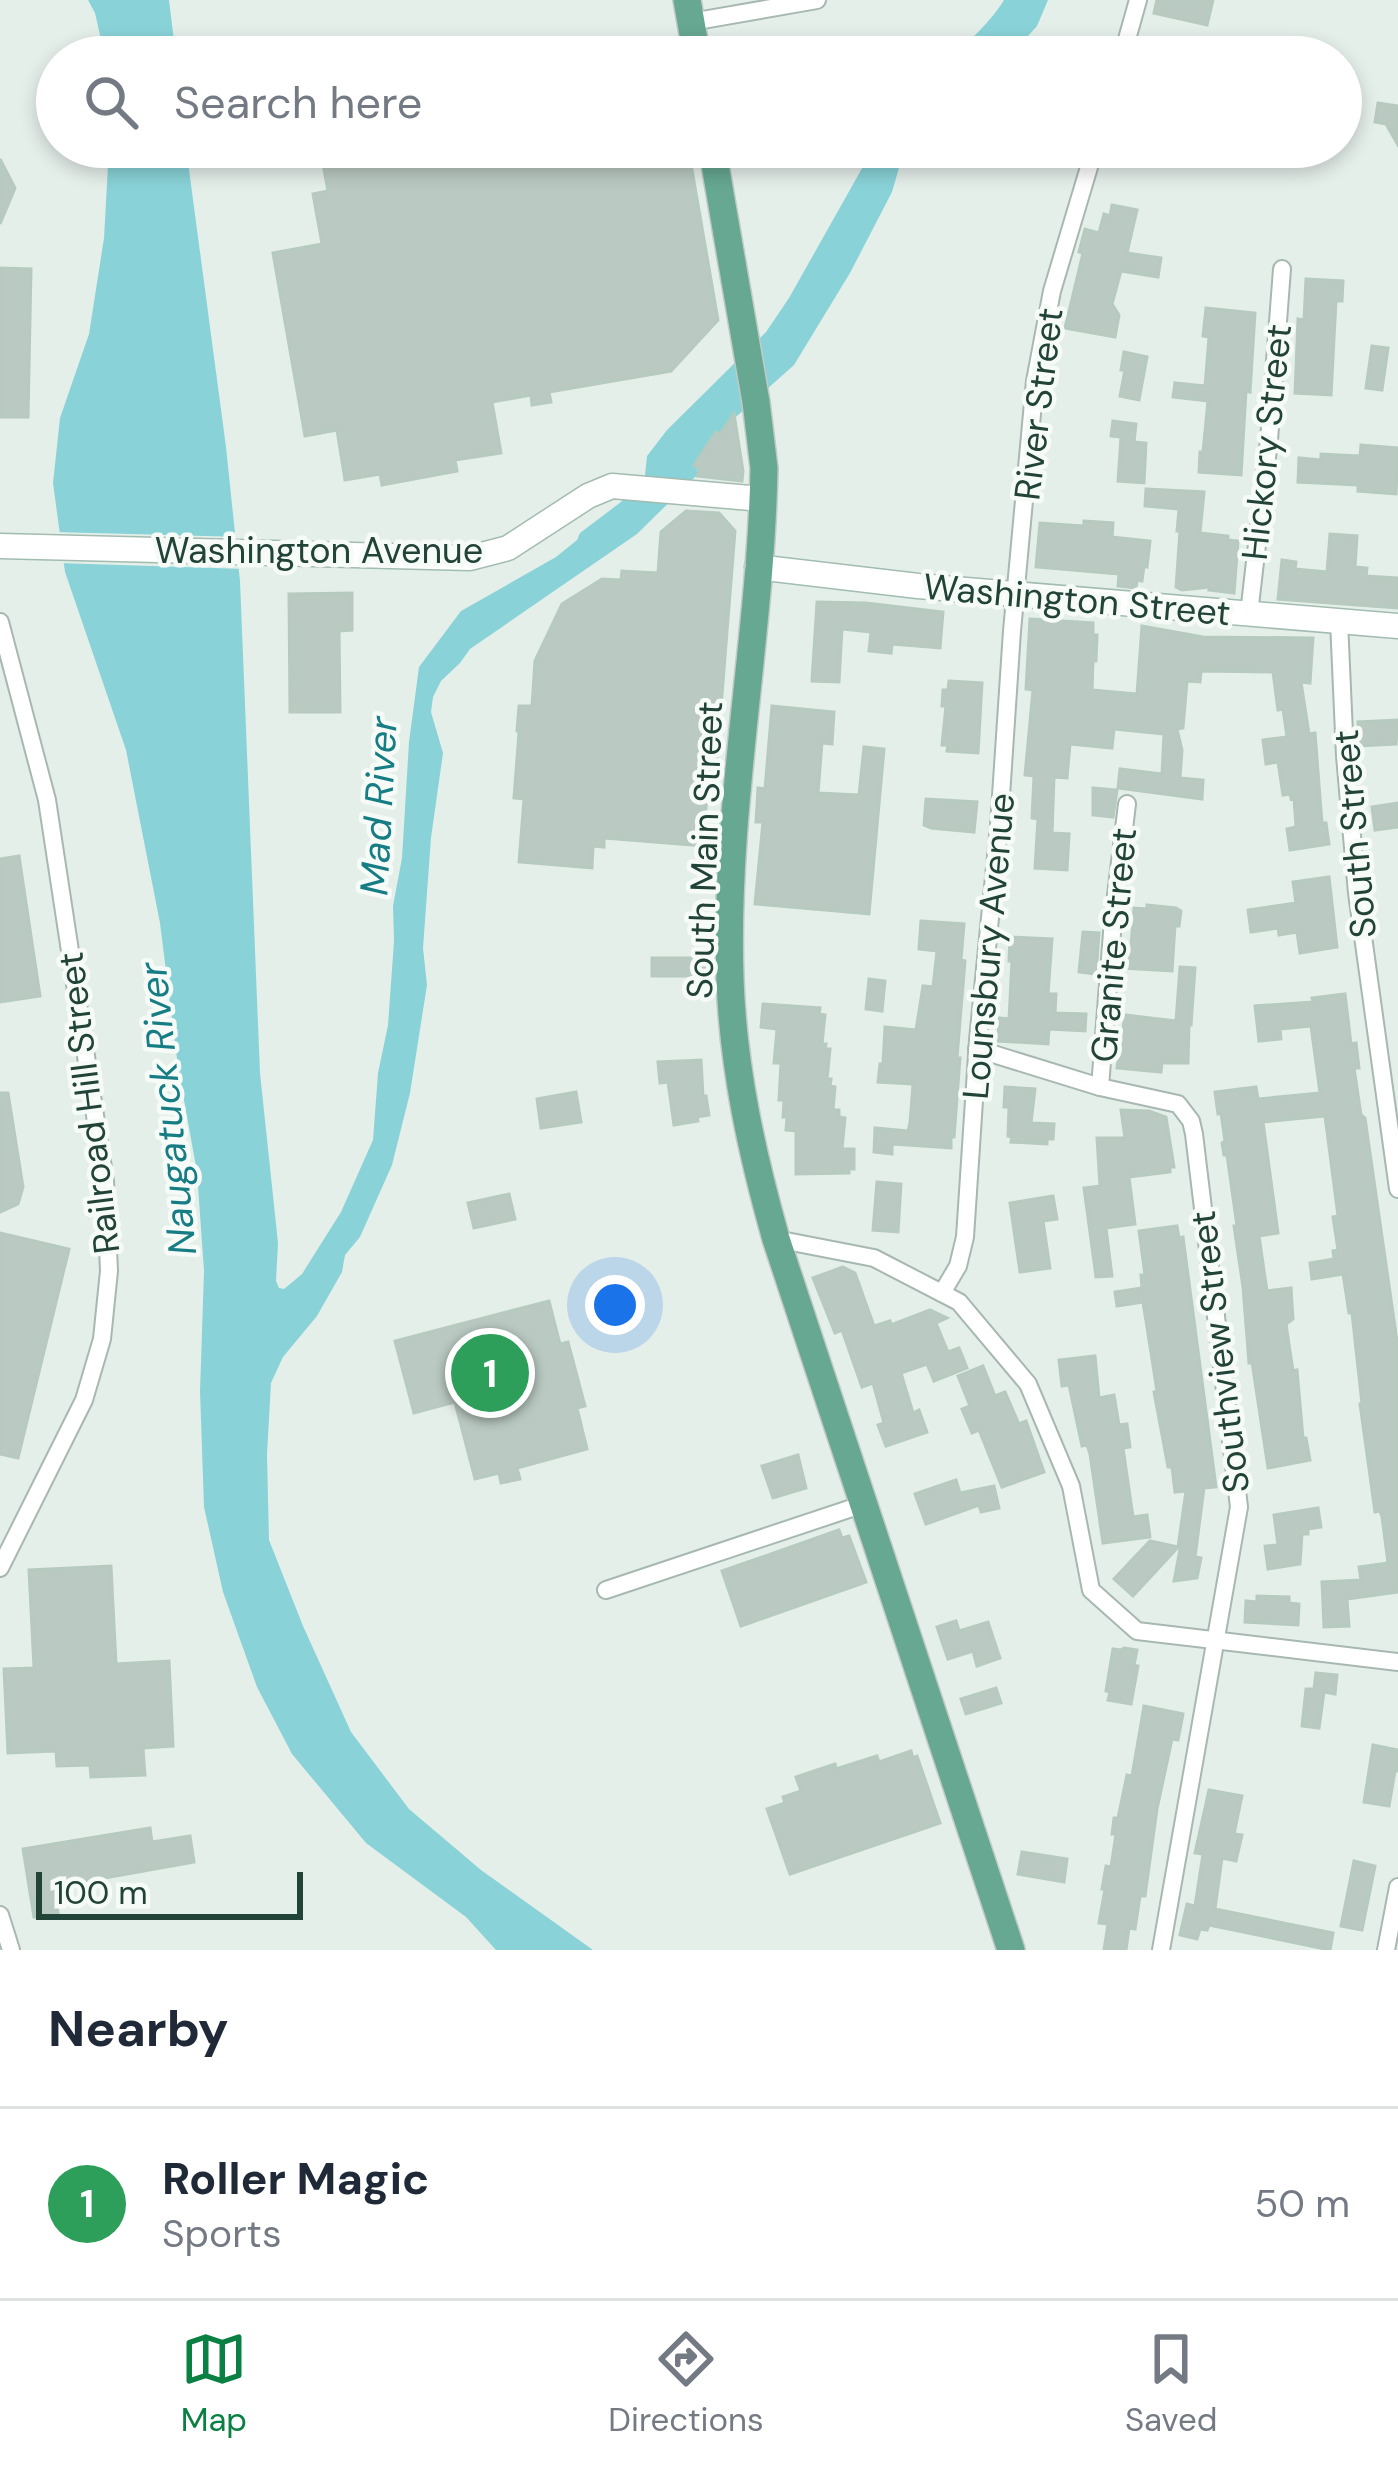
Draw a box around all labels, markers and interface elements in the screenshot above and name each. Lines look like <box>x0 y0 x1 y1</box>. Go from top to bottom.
search box <box>36 36 1362 168</box>
icon: search <box>78 69 144 135</box>
text: Search here <box>174 73 422 132</box>
street label: River Street <box>1003 305 1074 503</box>
street label: Hickory Street <box>1231 322 1302 562</box>
street label: Washington Avenue <box>155 527 483 574</box>
street label: Washington Street <box>921 563 1232 636</box>
street label: South Main Street <box>676 700 733 1000</box>
water label: Mad River <box>348 714 409 897</box>
street label: South Street <box>1322 728 1387 940</box>
street label: Lounsbury Avenue <box>952 791 1025 1101</box>
street label: Granite Street <box>1080 826 1147 1064</box>
street label: Railroad Hill Street <box>47 949 130 1257</box>
water label: Naugatuck River <box>127 958 208 1258</box>
street label: Southview Street <box>1179 1208 1260 1496</box>
your location <box>585 1275 645 1335</box>
pin: 1 <box>451 1328 529 1418</box>
scale bar <box>36 1866 303 1919</box>
text: 100 m <box>54 1871 148 1914</box>
text: Nearby <box>48 1995 229 2062</box>
text: Roller Magic <box>162 2149 429 2208</box>
text: 1 <box>80 2178 94 2229</box>
text: 50 m <box>1254 2178 1350 2229</box>
text: Sports <box>162 2208 281 2259</box>
tab: Map <box>181 2326 247 2441</box>
tab: Directions <box>608 2326 764 2441</box>
tab: Saved <box>1125 2326 1217 2441</box>

